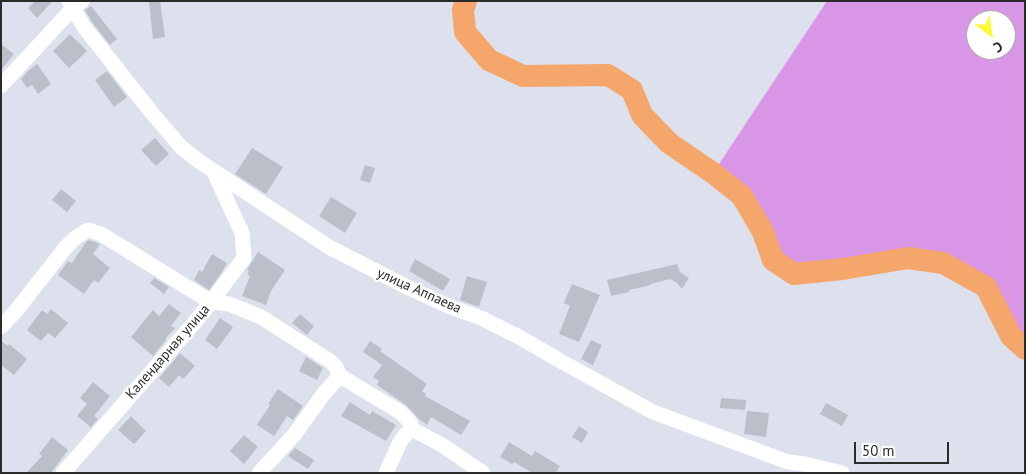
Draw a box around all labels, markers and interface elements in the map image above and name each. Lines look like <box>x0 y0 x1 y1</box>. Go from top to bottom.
north arrow <box>966 10 1016 60</box>
text: С <box>990 37 1006 57</box>
street label: улица Аппаева <box>374 265 464 317</box>
street label: Календарная улица <box>122 301 214 403</box>
scale bar <box>856 432 951 464</box>
text: 50 m <box>862 441 895 460</box>

